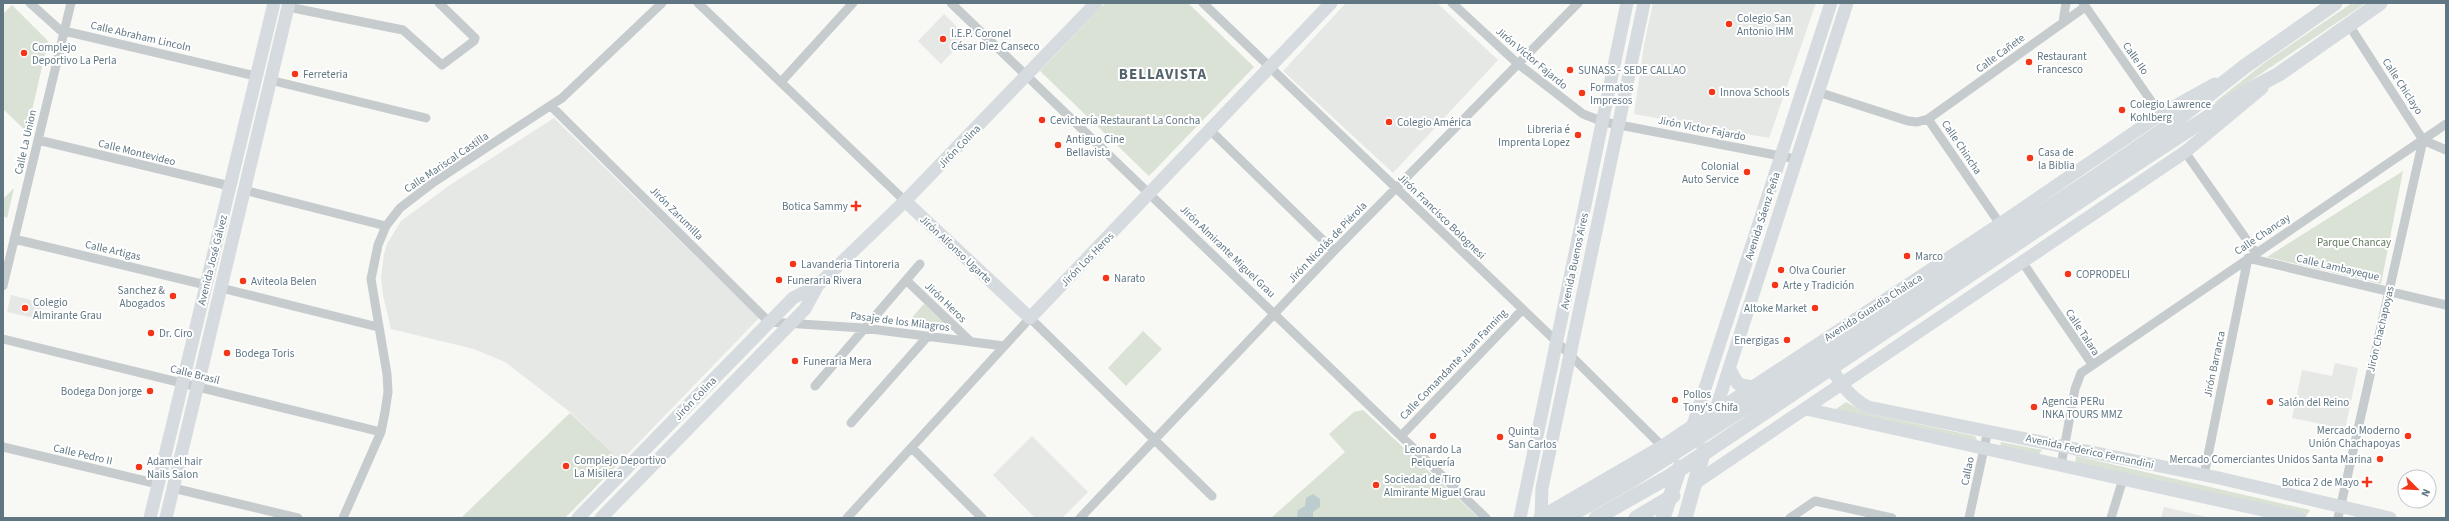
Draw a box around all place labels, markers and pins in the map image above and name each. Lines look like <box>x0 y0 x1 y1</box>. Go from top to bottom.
place label: Colegio San Antonio IHM <box>1737 11 1793 39</box>
marker: Colegio San Antonio IHM <box>1724 19 1734 29</box>
place label: I.E.P. Coronel César Diez Canseco <box>951 26 1039 54</box>
marker: I.E.P. Coronel César Diez Canseco <box>938 34 948 44</box>
place label: Complejo Deportivo La Perla <box>32 40 116 68</box>
marker: Complejo Deportivo La Perla <box>19 48 29 58</box>
place label: Restaurant Francesco <box>2037 49 2087 77</box>
marker: Restaurant Francesco <box>2024 57 2034 67</box>
place label: SUNASS - SEDE CALLAO <box>1578 63 1686 78</box>
marker: SUNASS - SEDE CALLAO <box>1565 65 1575 75</box>
place label: Ferreteria <box>303 67 348 82</box>
marker: Ferreteria <box>290 69 300 79</box>
place label: Formatos Impresos <box>1590 80 1634 108</box>
place label: Innova Schools <box>1720 85 1790 100</box>
marker: Innova Schools <box>1707 87 1717 97</box>
marker: Formatos Impresos <box>1577 88 1587 98</box>
place label: Colegio Lawrence Kohlberg <box>2130 97 2212 125</box>
marker: Colegio Lawrence Kohlberg <box>2117 105 2127 115</box>
place label: Cevichería Restaurant La Concha <box>1050 113 1200 128</box>
marker: Cevichería Restaurant La Concha <box>1037 115 1047 125</box>
place label: Colegio América <box>1397 115 1471 130</box>
marker: Colegio América <box>1384 117 1394 127</box>
place label: Libreria é Imprenta Lopez <box>1498 122 1571 150</box>
marker: Libreria é Imprenta Lopez <box>1573 130 1583 140</box>
place label: Antiguo Cine Bellavista <box>1066 132 1125 160</box>
marker: Antiguo Cine Bellavista <box>1053 140 1063 150</box>
place label: Casa de la Biblia <box>2038 145 2075 173</box>
marker: Casa de la Biblia <box>2025 153 2035 163</box>
place label: Colonial Auto Service <box>1682 159 1740 187</box>
marker: Colonial Auto Service <box>1742 167 1752 177</box>
place label: Botica Sammy <box>782 199 848 214</box>
marker: Botica Sammy <box>851 201 861 211</box>
place label: Marco <box>1915 249 1943 264</box>
marker: Marco <box>1902 251 1912 261</box>
place label: Lavanderia Tintoreria <box>801 257 900 272</box>
marker: Lavanderia Tintoreria <box>788 259 798 269</box>
place label: Olva Courier <box>1789 263 1846 278</box>
marker: Olva Courier <box>1776 265 1786 275</box>
place label: COPRODELI <box>2076 267 2130 282</box>
marker: COPRODELI <box>2063 269 2073 279</box>
place label: Narato <box>1114 271 1145 286</box>
place label: Funeraria Rivera <box>787 273 862 288</box>
marker: Narato <box>1101 273 1111 283</box>
place label: Aviteola Belen <box>251 274 316 289</box>
marker: Funeraria Rivera <box>774 275 784 285</box>
marker: Aviteola Belen <box>238 276 248 286</box>
place label: Arte y Tradición <box>1783 278 1854 293</box>
marker: Arte y Tradición <box>1770 280 1780 290</box>
place label: Sanchez & Abogados <box>118 283 165 311</box>
marker: Sanchez & Abogados <box>168 291 178 301</box>
place label: Colegio Almirante Grau <box>33 295 102 323</box>
place label: Altoke Market <box>1744 301 1807 316</box>
marker: Colegio Almirante Grau <box>20 303 30 313</box>
marker: Altoke Market <box>1810 303 1820 313</box>
place label: Dr. Ciro <box>159 326 193 341</box>
marker: Dr. Ciro <box>146 328 156 338</box>
place label: Energigas <box>1734 333 1779 348</box>
marker: Energigas <box>1782 335 1792 345</box>
place label: Bodega Toris <box>235 346 295 361</box>
marker: Bodega Toris <box>222 348 232 358</box>
place label: Funeraria Mera <box>803 354 872 369</box>
marker: Funeraria Mera <box>790 356 800 366</box>
place label: Bodega Don jorge <box>61 384 143 399</box>
marker: Bodega Don jorge <box>145 386 155 396</box>
place label: Pollos Tony's Chifa <box>1683 387 1738 415</box>
place label: Agencia PERu INKA TOURS MMZ <box>2042 394 2123 422</box>
marker: Pollos Tony's Chifa <box>1670 395 1680 405</box>
place label: Salón del Reino <box>2278 395 2349 410</box>
marker: Salón del Reino <box>2265 397 2275 407</box>
marker: Agencia PERu INKA TOURS MMZ <box>2029 402 2039 412</box>
place label: Mercado Moderno Unión Chachapoyas <box>2309 423 2400 451</box>
place label: Quinta San Carlos <box>1508 424 1557 452</box>
marker: Leonardo La Pelquería <box>1428 431 1438 441</box>
marker: Mercado Moderno Unión Chachapoyas <box>2403 431 2413 441</box>
marker: Quinta San Carlos <box>1495 432 1505 442</box>
place label: Leonardo La Pelquería <box>1404 442 1462 470</box>
place label: Mercado Comerciantes Unidos Santa Marina <box>2170 452 2372 467</box>
place label: Complejo Deportivo La Misilera <box>574 453 666 481</box>
place label: Adamel hair Nails Salon <box>147 454 202 482</box>
marker: Mercado Comerciantes Unidos Santa Marina <box>2375 454 2385 464</box>
marker: Complejo Deportivo La Misilera <box>561 461 571 471</box>
marker: Adamel hair Nails Salon <box>134 462 144 472</box>
place label: Sociedad de Tiro Almirante Miguel Grau <box>1384 472 1486 500</box>
place label: Botica 2 de Mayo <box>2282 475 2359 490</box>
marker: Botica 2 de Mayo <box>2362 477 2372 487</box>
marker: Sociedad de Tiro Almirante Miguel Grau <box>1371 480 1381 490</box>

